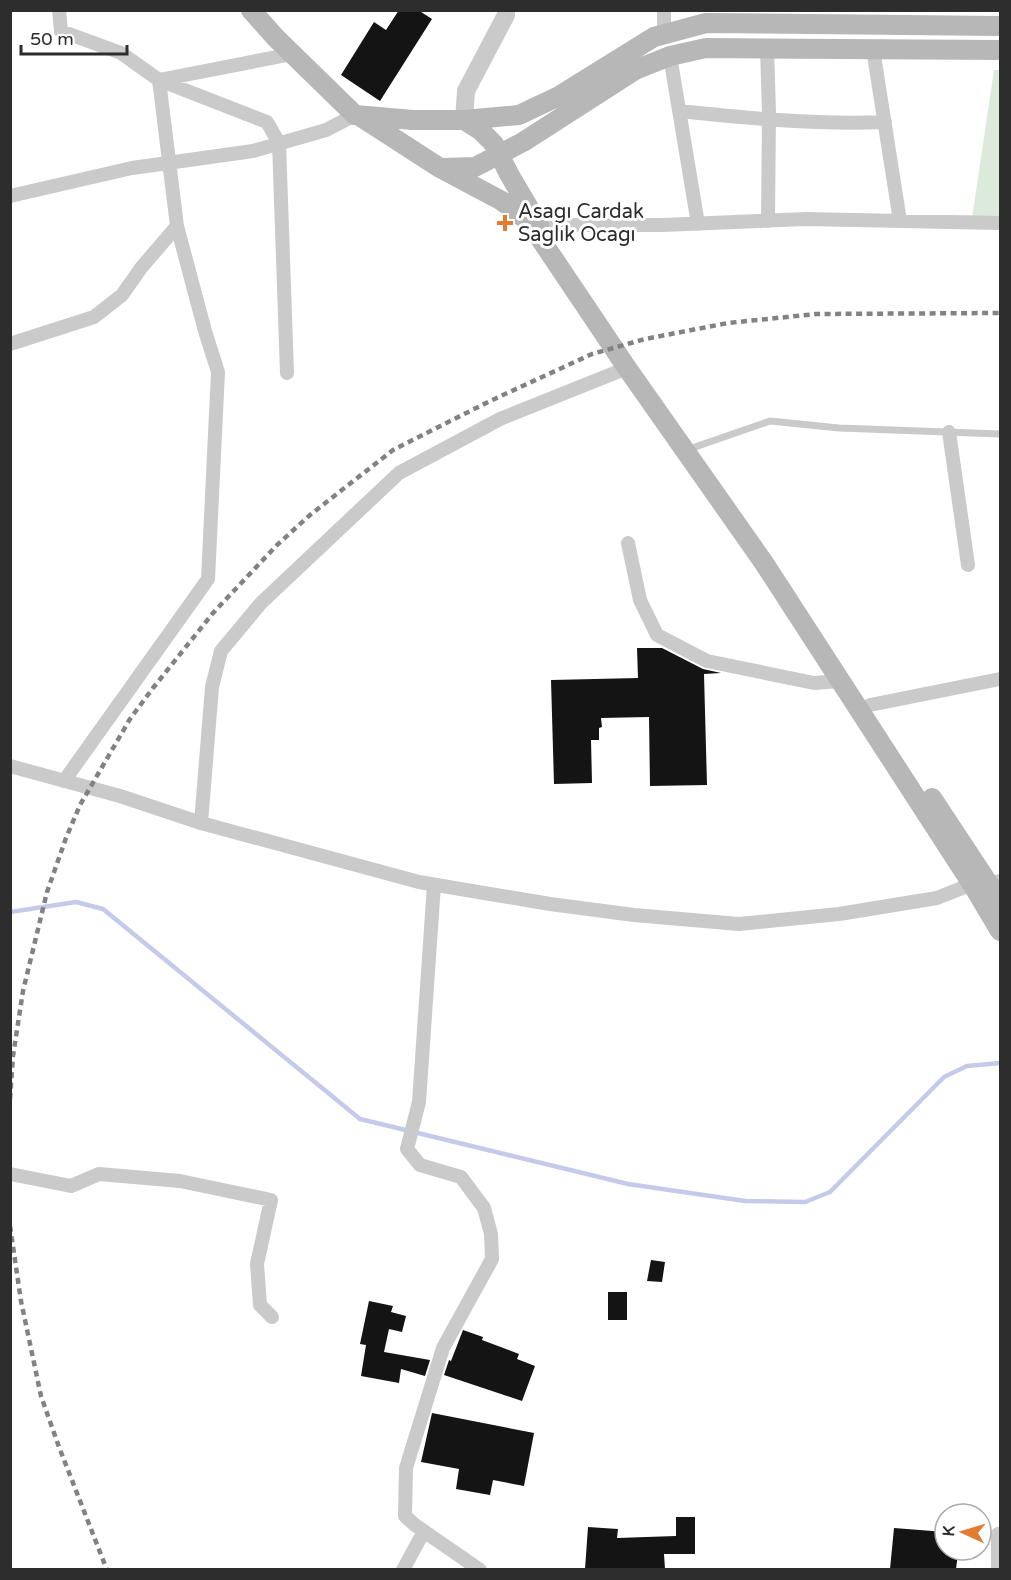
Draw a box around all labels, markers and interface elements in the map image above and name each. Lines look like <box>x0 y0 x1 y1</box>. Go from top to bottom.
scale bar <box>21 18 128 56</box>
text: 50 m <box>30 28 74 50</box>
place label: Asagı Cardak Saglık Ocagı <box>518 200 644 247</box>
marker: Asagı Cardak Saglık Ocagı <box>496 214 514 232</box>
north arrow <box>933 1502 993 1562</box>
text: K <box>939 1525 959 1537</box>

